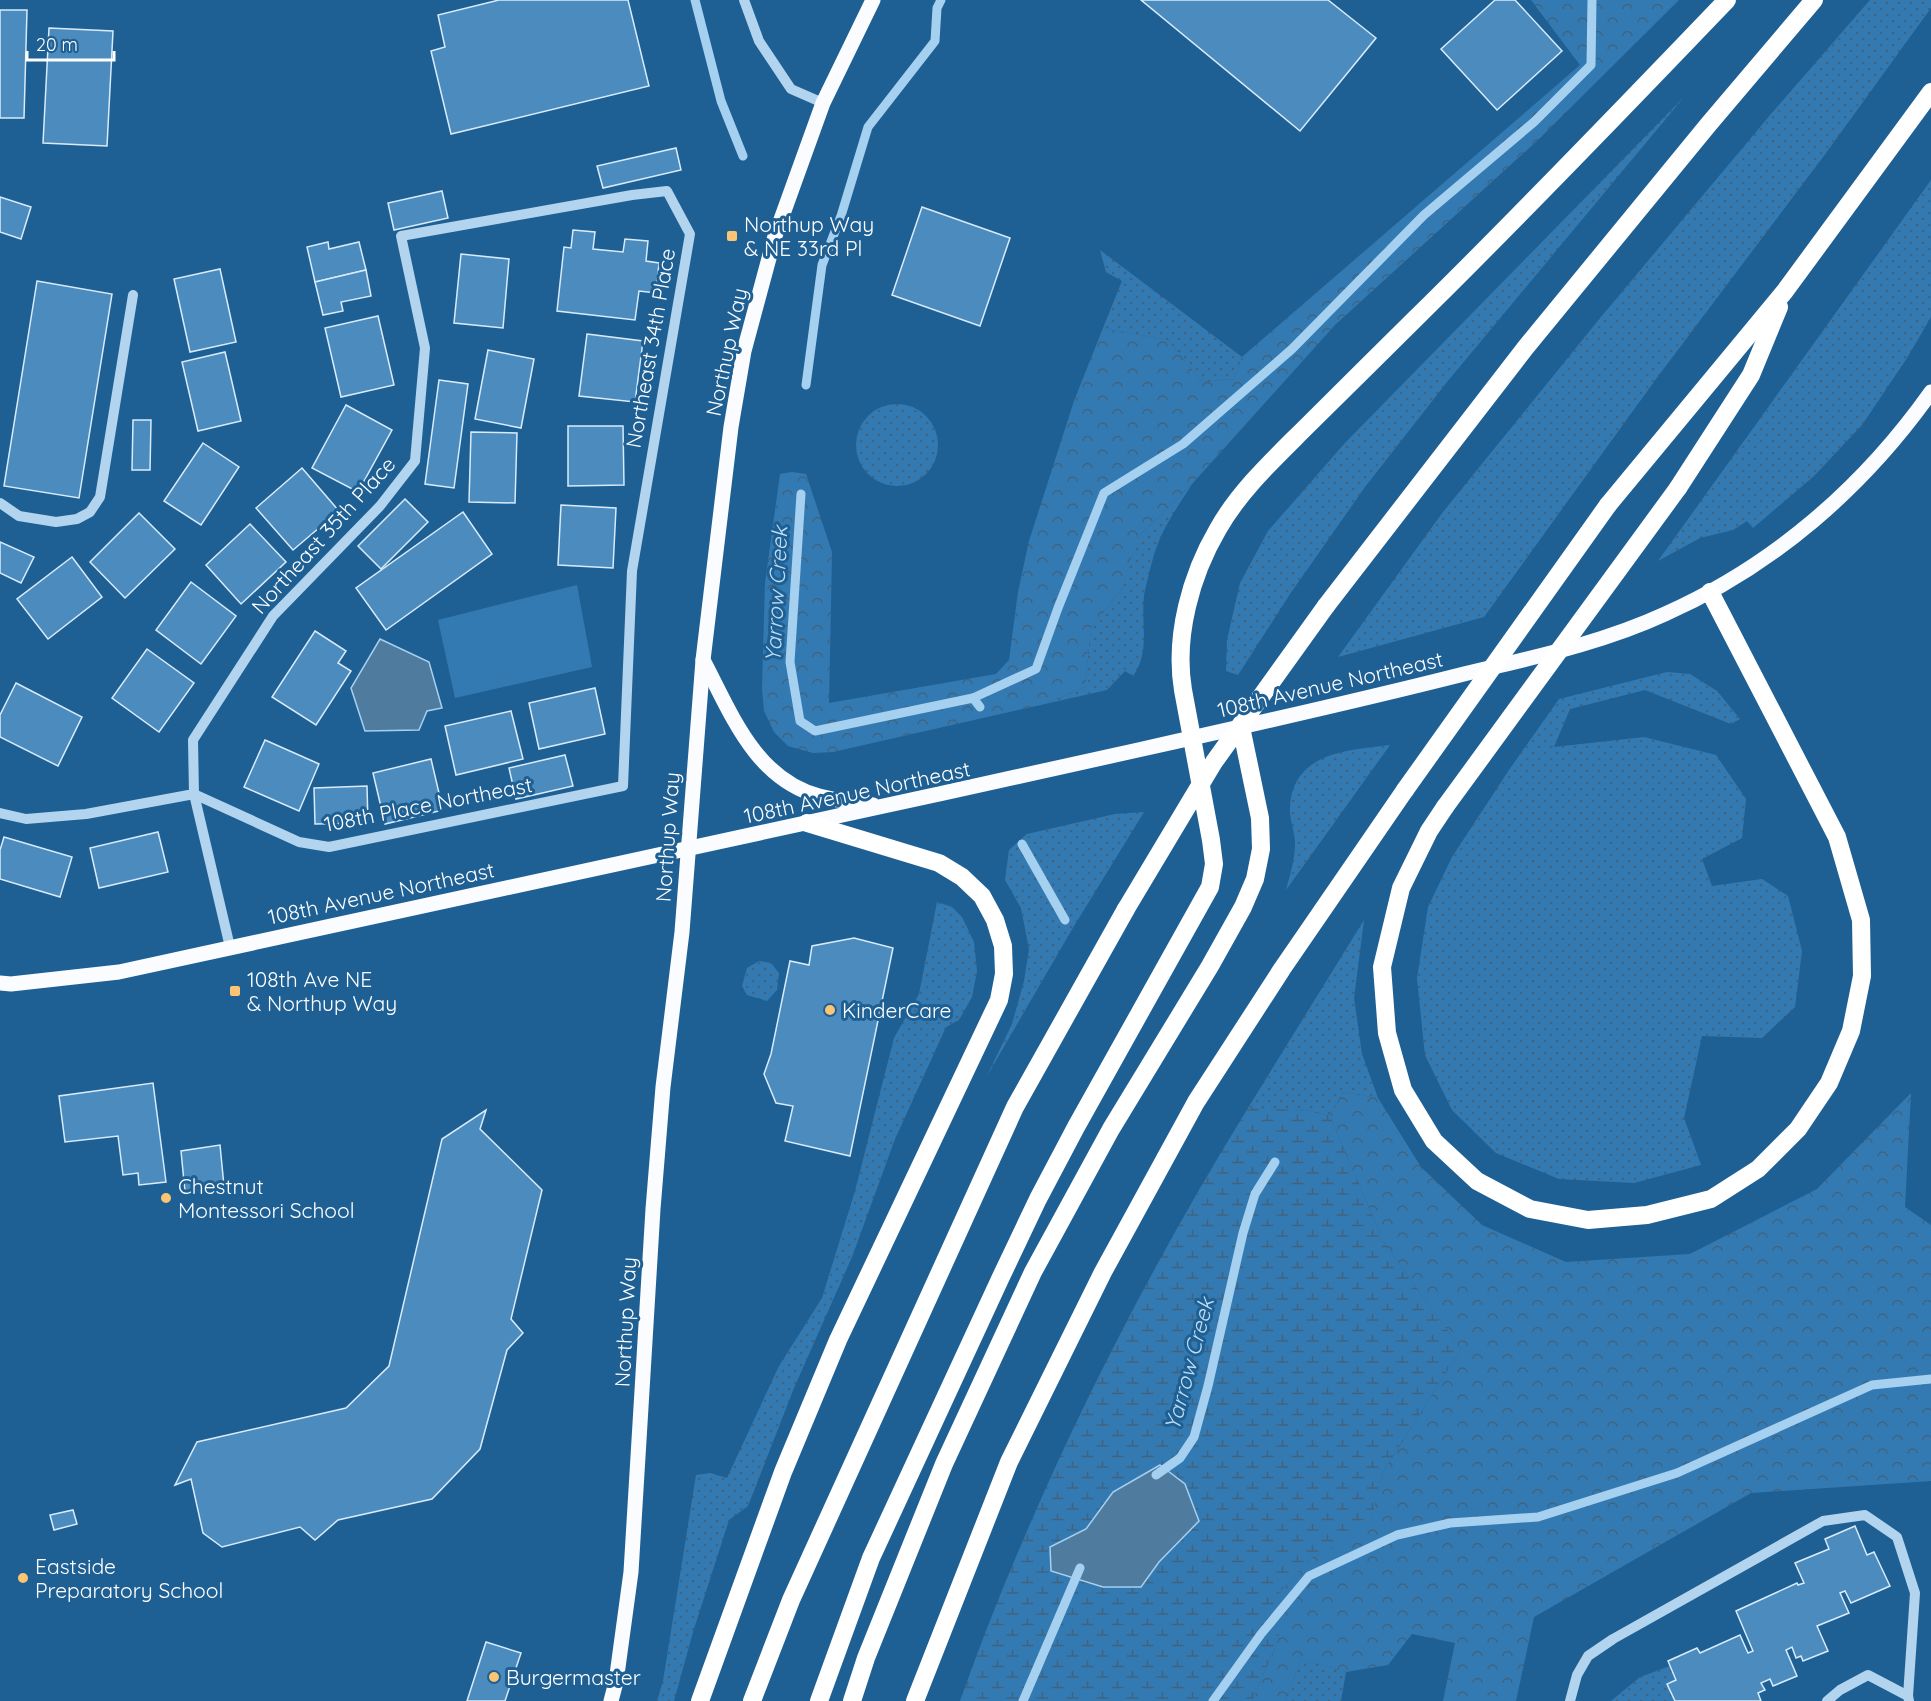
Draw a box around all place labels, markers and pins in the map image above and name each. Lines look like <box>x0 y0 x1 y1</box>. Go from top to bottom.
place label: Northup Way & NE 33rd Pl <box>744 211 874 261</box>
marker: Northup Way & NE 33rd Pl <box>725 229 739 243</box>
place label: 108th Ave NE & Northup Way <box>247 966 397 1016</box>
marker: 108th Ave NE & Northup Way <box>228 984 242 998</box>
place label: KinderCare <box>842 997 951 1023</box>
marker: KinderCare <box>823 1003 837 1017</box>
place label: Chestnut Montessori School <box>178 1173 355 1223</box>
marker: Chestnut Montessori School <box>159 1191 173 1205</box>
place label: Eastside Preparatory School <box>35 1553 223 1603</box>
marker: Eastside Preparatory School <box>16 1571 30 1585</box>
place label: Burgermaster <box>506 1664 641 1690</box>
marker: Burgermaster <box>487 1670 501 1684</box>

